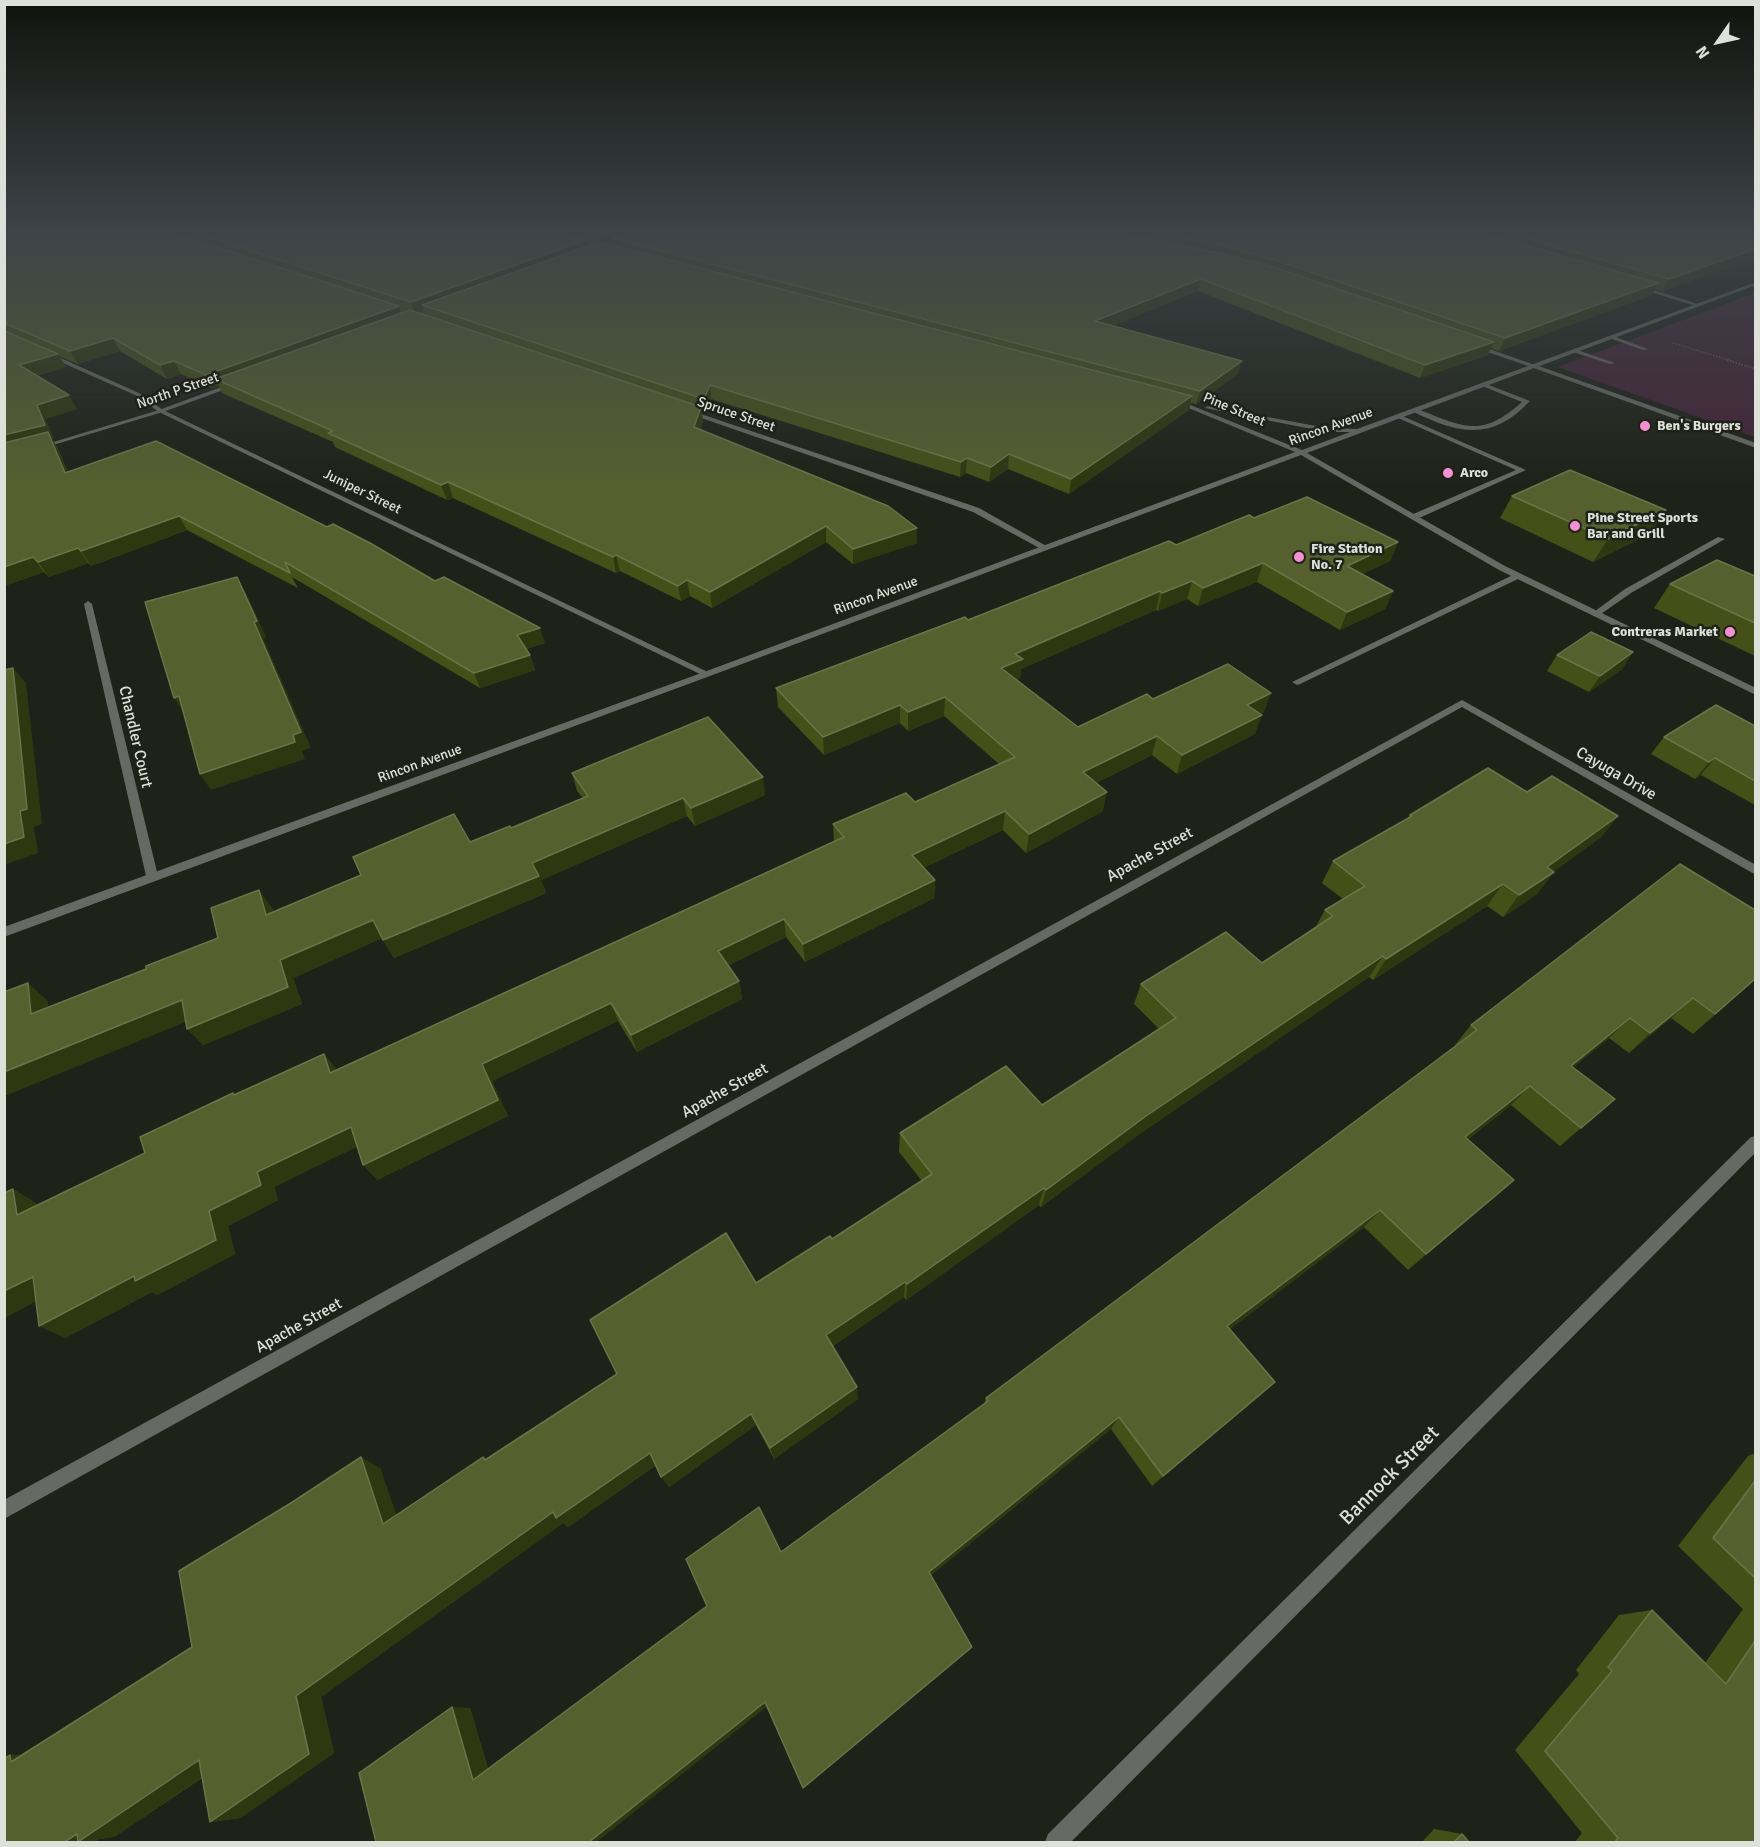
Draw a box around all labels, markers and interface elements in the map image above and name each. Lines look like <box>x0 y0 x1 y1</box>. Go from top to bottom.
north arrow <box>1688 12 1748 72</box>
text: N <box>1692 42 1714 62</box>
street label: North P Street <box>135 369 221 413</box>
street label: Pine Street <box>1200 389 1268 431</box>
street label: Spruce Street <box>695 394 777 436</box>
street label: Rincon Avenue <box>1287 404 1375 450</box>
place label: Ben's Burgers <box>1657 418 1741 434</box>
marker: Ben's Burgers <box>1638 419 1652 433</box>
place label: Arco <box>1460 465 1488 481</box>
street label: Juniper Street <box>320 466 404 518</box>
marker: Arco <box>1441 466 1455 480</box>
place label: Pine Street Sports Bar and Grill <box>1587 510 1698 542</box>
marker: Pine Street Sports Bar and Grill <box>1568 519 1582 533</box>
place label: Fire Station No. 7 <box>1311 541 1383 574</box>
marker: Fire Station No. 7 <box>1292 550 1306 564</box>
street label: Rincon Avenue <box>832 573 920 619</box>
place label: Contreras Market <box>1611 624 1718 640</box>
marker: Contreras Market <box>1723 625 1737 639</box>
street label: Chandler Court <box>114 684 156 790</box>
street label: Rincon Avenue <box>376 741 464 787</box>
street label: Cayuga Drive <box>1572 743 1660 805</box>
street label: Apache Street <box>1103 823 1197 887</box>
street label: Apache Street <box>678 1059 772 1123</box>
street label: Apache Street <box>252 1294 346 1358</box>
street label: Bannock Street <box>1335 1421 1445 1531</box>

